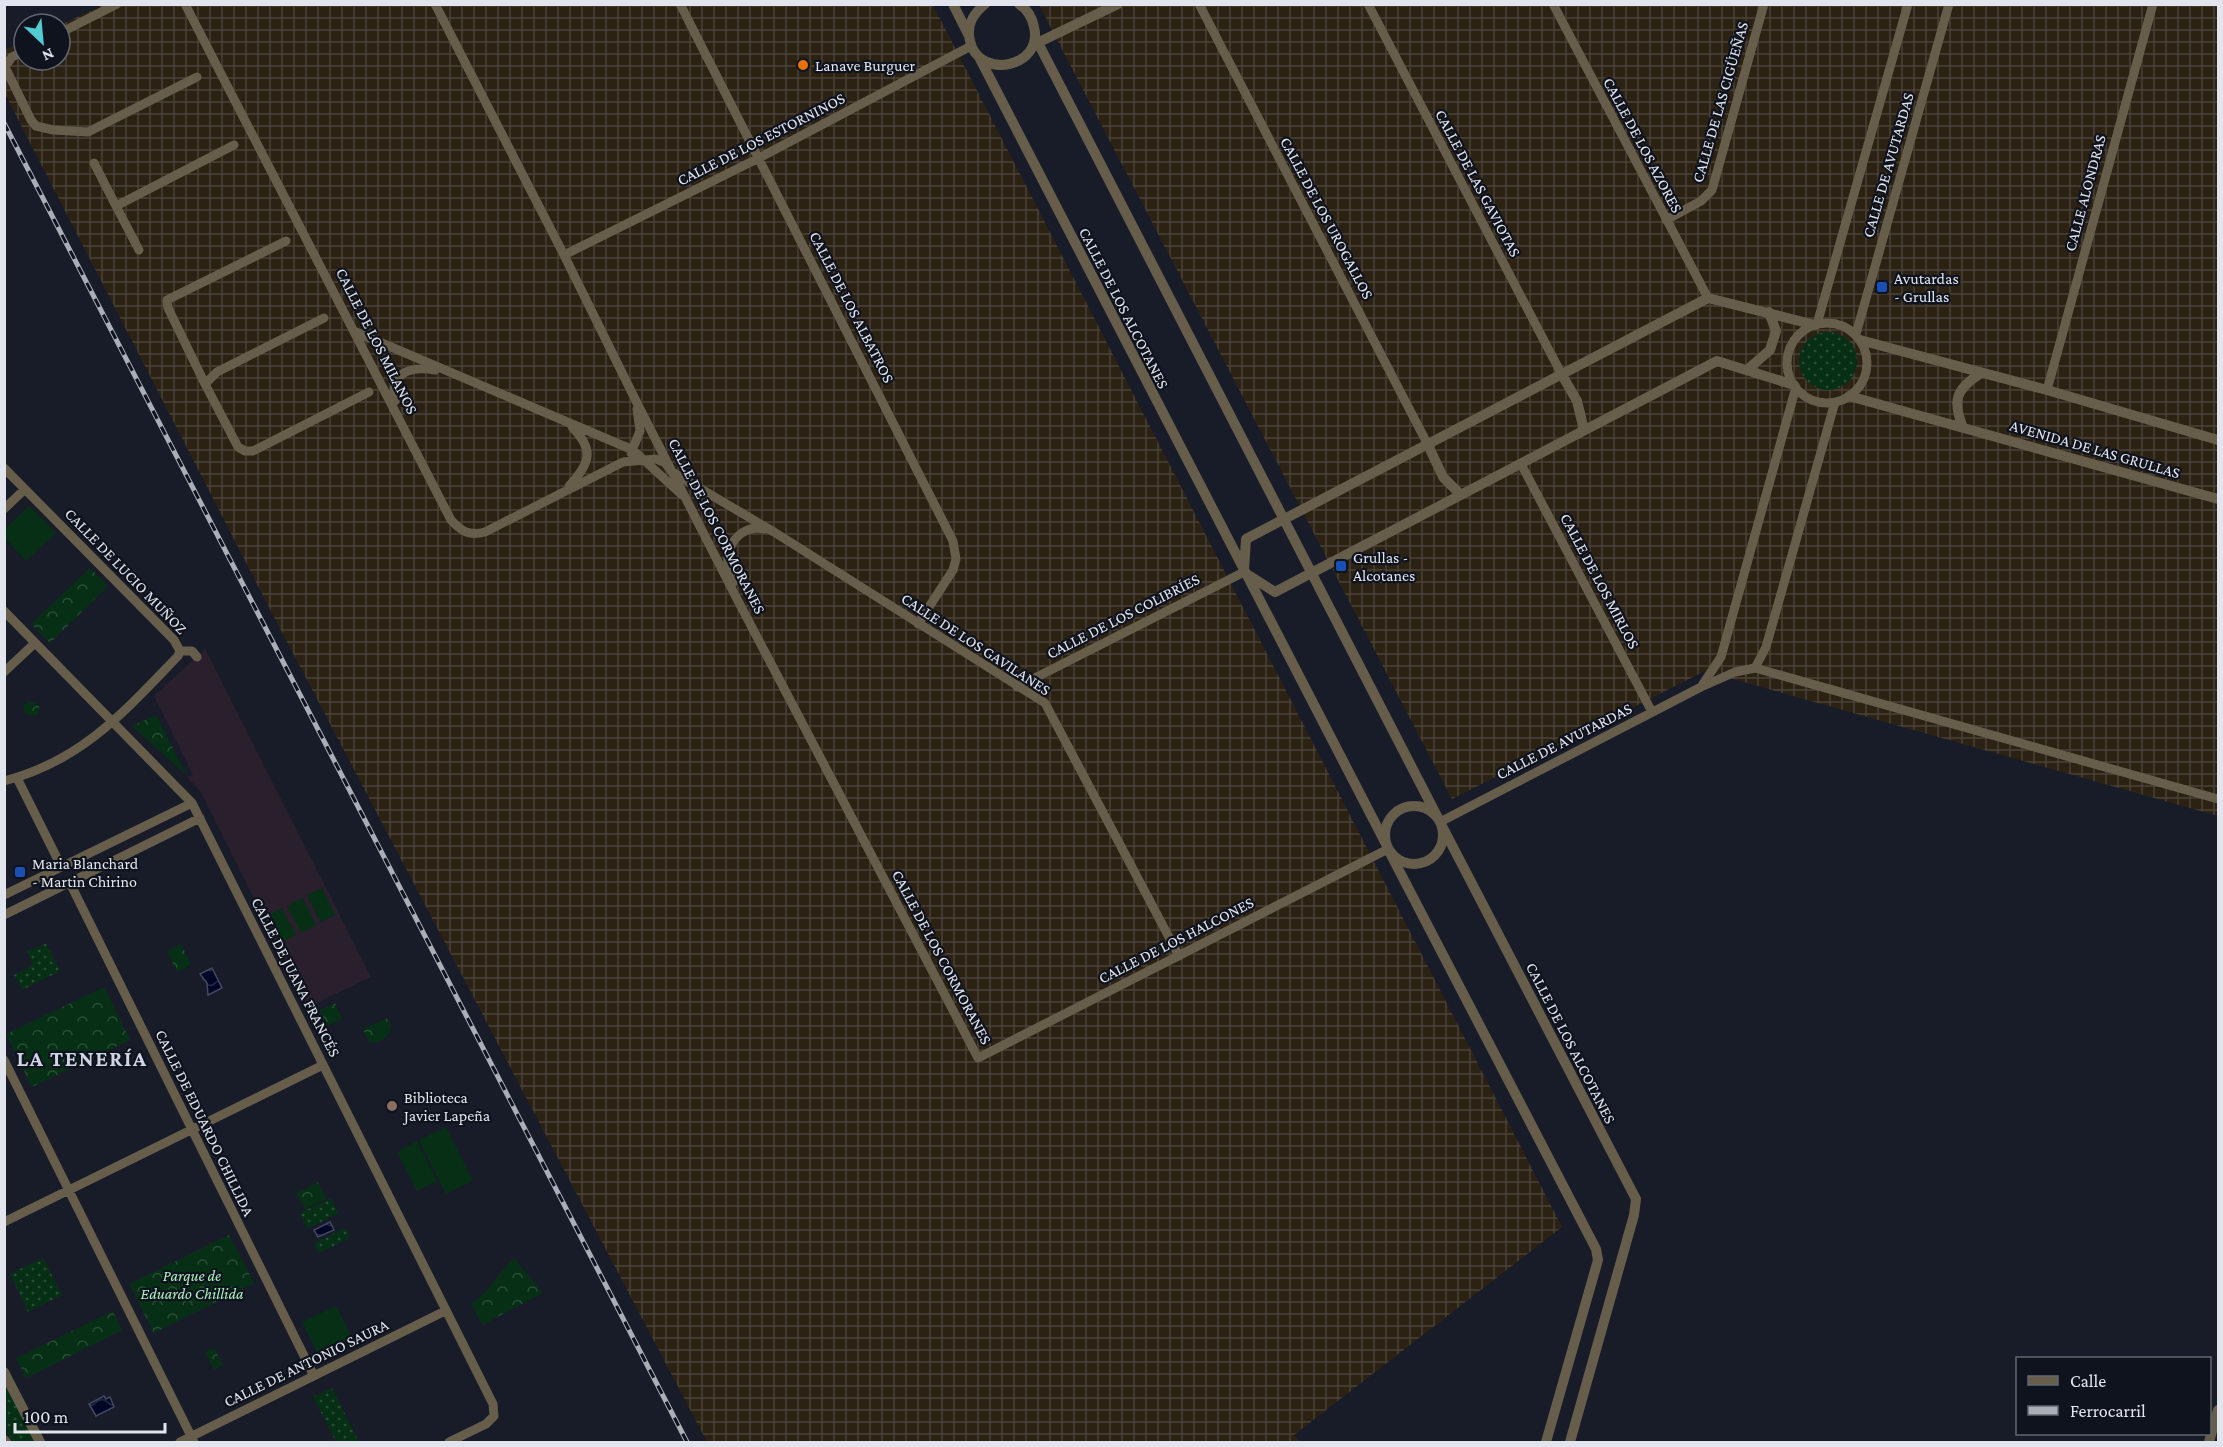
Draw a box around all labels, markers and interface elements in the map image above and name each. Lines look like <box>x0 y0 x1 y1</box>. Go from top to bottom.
north arrow <box>12 12 72 72</box>
street label: CALLE DE LAS CIGÜEÑAS <box>1689 20 1751 184</box>
text: N <box>40 45 57 65</box>
place label: Lanave Burguer <box>815 57 915 75</box>
marker: Lanave Burguer <box>796 58 810 72</box>
street label: CALLE DE LOS AZORES <box>1600 75 1686 215</box>
street label: CALLE DE LOS ESTORNINOS <box>674 89 848 189</box>
street label: CALLE DE AVUTARDAS <box>1859 91 1917 239</box>
street label: CALLE DE LAS GAVIOTAS <box>1432 107 1524 259</box>
street label: CALLE ALONDRAS <box>2061 133 2109 253</box>
street label: CALLE DE LOS UROGALLOS <box>1277 134 1377 302</box>
street label: CALLE DE LOS ALCOTANES <box>1076 225 1172 391</box>
street label: CALLE DE LOS ALBATROS <box>806 229 898 385</box>
street label: CALLE DE LOS MILANOS <box>333 265 421 417</box>
place label: Avutardas - Grullas <box>1894 270 1959 305</box>
marker: Avutardas - Grullas <box>1875 280 1889 294</box>
street label: AVENIDA DE LAS GRULLAS <box>2008 417 2182 481</box>
street label: CALLE DE LOS CORMORANES <box>665 435 769 617</box>
street label: CALLE DE LUCIO MUÑOZ <box>62 505 190 637</box>
street label: CALLE DE LOS MIRLOS <box>1557 511 1643 651</box>
place label: Grullas - Alcotanes <box>1353 549 1415 584</box>
marker: Grullas - Alcotanes <box>1334 559 1348 573</box>
street label: CALLE DE LOS COLIBRÍES <box>1044 570 1202 662</box>
street label: CALLE DE LOS GAVILANES <box>898 589 1054 699</box>
street label: CALLE DE AVUTARDAS <box>1493 699 1635 783</box>
place label: Maria Blanchard - Martin Chirino <box>32 855 139 890</box>
marker: Maria Blanchard - Martin Chirino <box>13 865 27 879</box>
street label: CALLE DE LOS CORMORANES <box>889 867 995 1047</box>
street label: CALLE DE LOS HALCONES <box>1096 893 1256 987</box>
street label: CALLE DE JUANA FRANCÉS <box>247 895 344 1060</box>
street label: CALLE DE LOS ALCOTANES <box>1523 960 1619 1126</box>
street label: CALLE DE EDUARDO CHILLIDA <box>152 1027 258 1220</box>
district label: LA TENERÍA <box>16 1046 148 1071</box>
place label: Biblioteca Javier Lapeña <box>402 1089 491 1125</box>
marker: Biblioteca Javier Lapeña <box>385 1099 399 1113</box>
park label: Parque de Eduardo Chillida <box>141 1267 244 1302</box>
street label: CALLE DE ANTONIO SAURA <box>221 1315 392 1410</box>
legend <box>2016 1357 2211 1435</box>
text: Calle <box>2070 1371 2106 1391</box>
scale bar <box>15 1396 165 1434</box>
text: Ferrocarril <box>2070 1401 2146 1421</box>
text: 100 m <box>24 1407 69 1427</box>

